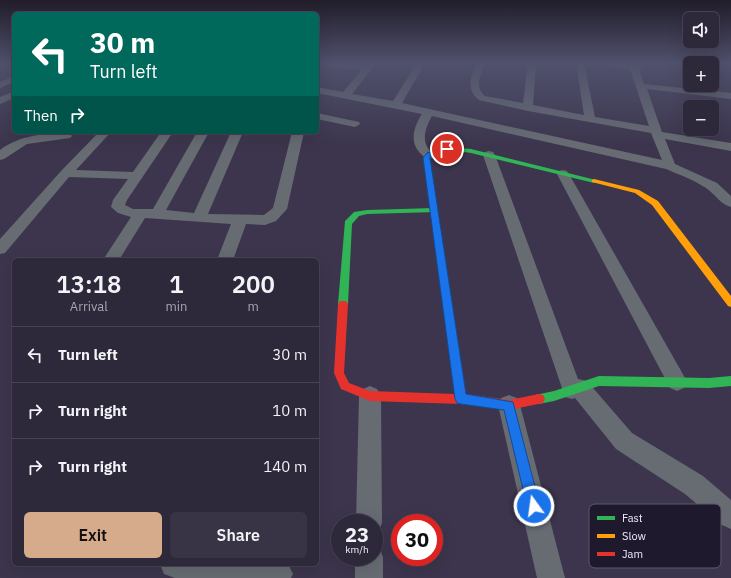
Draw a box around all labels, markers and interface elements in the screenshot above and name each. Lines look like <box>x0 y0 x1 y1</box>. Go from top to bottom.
map controls <box>683 12 719 136</box>
button: sound <box>683 12 719 48</box>
text: 30 m <box>90 24 155 61</box>
icon: left <box>24 28 76 80</box>
button: + <box>683 56 719 92</box>
text: Turn left <box>90 60 158 83</box>
button: − <box>683 100 719 136</box>
icon: right <box>66 104 88 126</box>
text: Then <box>24 106 58 125</box>
pin <box>430 132 464 166</box>
icon: arrive <box>436 138 458 160</box>
text: 13:18 <box>56 268 121 300</box>
text: 1 <box>169 268 184 300</box>
text: 200 <box>232 268 275 300</box>
text: Arrival <box>70 298 108 315</box>
text: min <box>166 298 188 315</box>
text: m <box>248 298 259 315</box>
icon: left <box>24 344 46 366</box>
text: Turn left <box>58 345 118 364</box>
text: 30 m <box>272 345 307 364</box>
icon: right <box>24 400 46 422</box>
text: Turn right <box>58 401 127 420</box>
text: 10 m <box>272 401 307 420</box>
icon: right <box>24 456 46 478</box>
text: Turn right <box>58 457 127 476</box>
text: 140 m <box>263 457 307 476</box>
position arrow <box>513 485 555 527</box>
legend <box>589 504 721 568</box>
text: Fast <box>622 511 643 525</box>
button: Exit <box>24 512 162 558</box>
button: Share <box>170 512 307 558</box>
speed limit sign: 30 <box>391 514 443 566</box>
text: 23 <box>345 521 369 548</box>
text: Slow <box>622 529 646 543</box>
text: km/h <box>345 543 369 556</box>
text: Jam <box>622 547 643 561</box>

